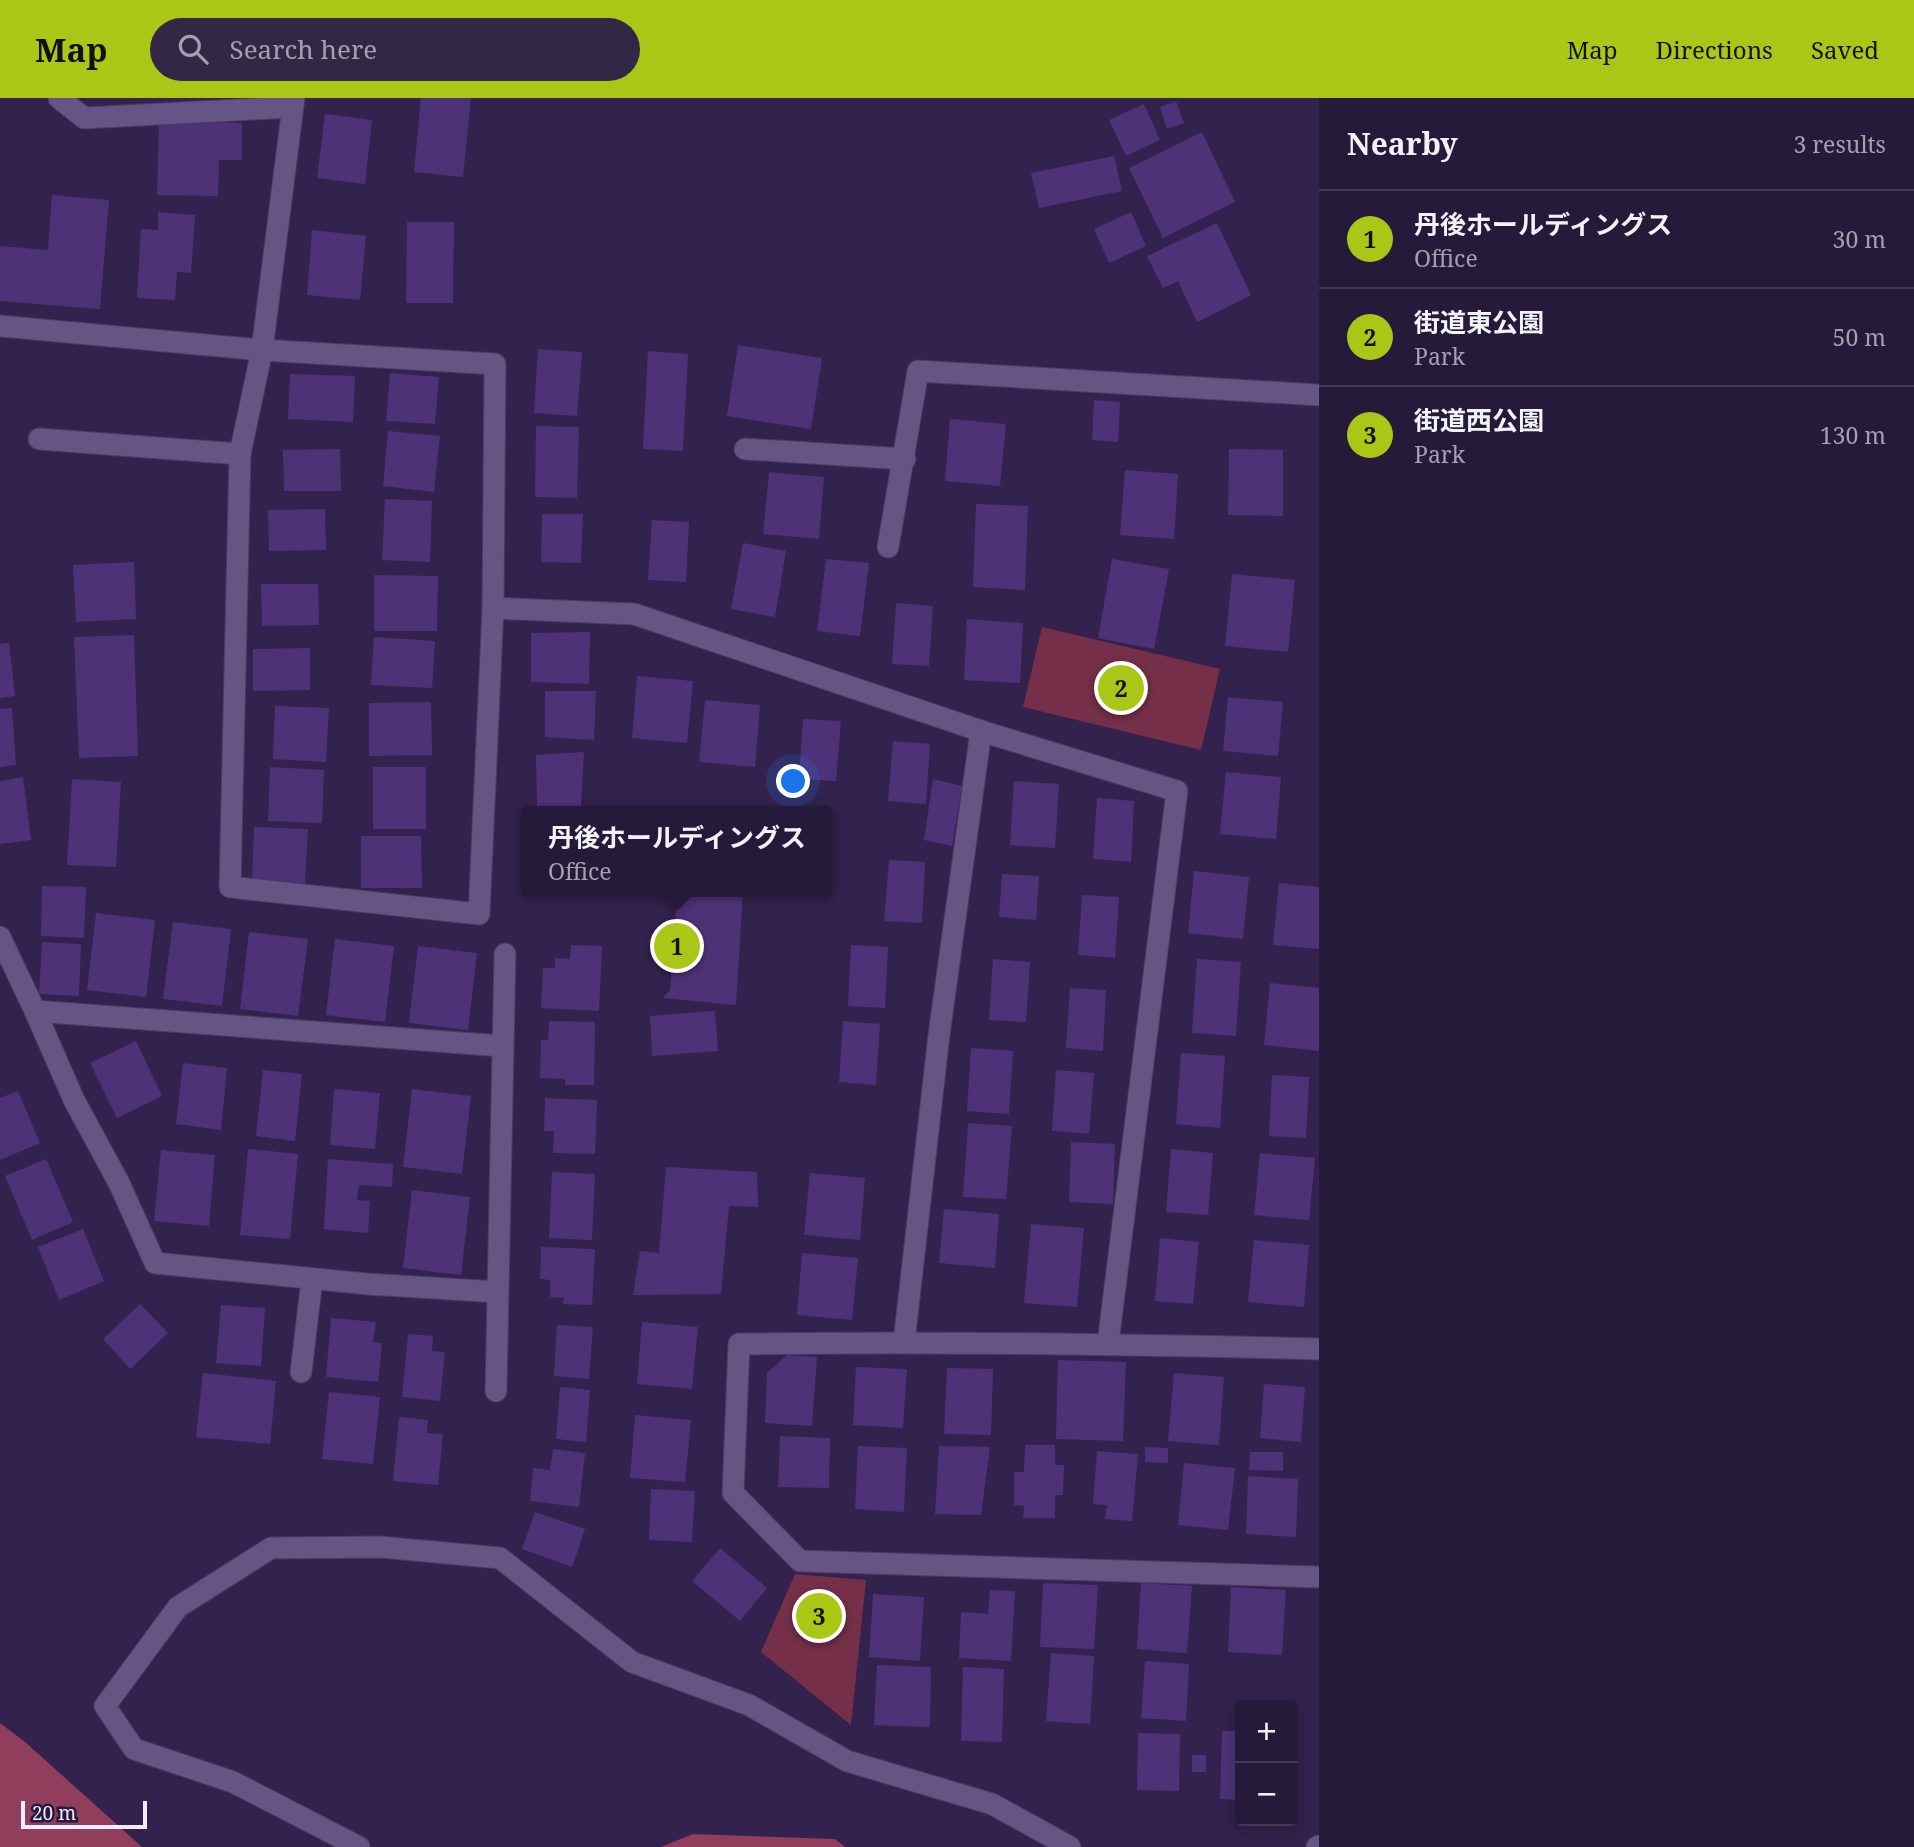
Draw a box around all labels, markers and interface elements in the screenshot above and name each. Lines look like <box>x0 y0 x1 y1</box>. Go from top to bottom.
search box <box>150 18 640 81</box>
text: Map <box>35 27 108 72</box>
icon: search <box>174 30 212 68</box>
text: Search here <box>230 31 377 67</box>
text: Map <box>1567 33 1618 66</box>
text: Directions <box>1656 33 1773 66</box>
text: Saved <box>1811 33 1879 66</box>
text: Nearby <box>1347 123 1458 164</box>
text: 3 results <box>1793 128 1886 160</box>
text: 丹後ホールディングス <box>1414 206 1672 242</box>
text: 1 <box>1364 223 1377 255</box>
text: 30 m <box>1833 223 1886 255</box>
text: Office <box>1414 242 1478 274</box>
text: 街道東公園 <box>1414 304 1544 340</box>
text: 2 <box>1364 321 1377 353</box>
text: 50 m <box>1833 321 1886 353</box>
text: Park <box>1414 340 1465 372</box>
text: 街道西公園 <box>1414 402 1544 438</box>
text: 3 <box>1364 419 1377 451</box>
text: 130 m <box>1820 419 1886 451</box>
text: Park <box>1414 438 1465 470</box>
pin: 2 <box>1098 662 1144 714</box>
your location <box>776 764 810 798</box>
popup <box>521 806 833 897</box>
text: 丹後ホールディングス <box>548 819 806 855</box>
text: Office <box>548 855 612 887</box>
pin: 1 <box>654 920 700 972</box>
pin: 3 <box>796 1590 842 1642</box>
map controls <box>1235 1700 1298 1826</box>
button: + <box>1235 1700 1298 1763</box>
button: − <box>1235 1763 1298 1826</box>
scale bar <box>21 1798 147 1830</box>
text: 20 m <box>32 1800 76 1826</box>

